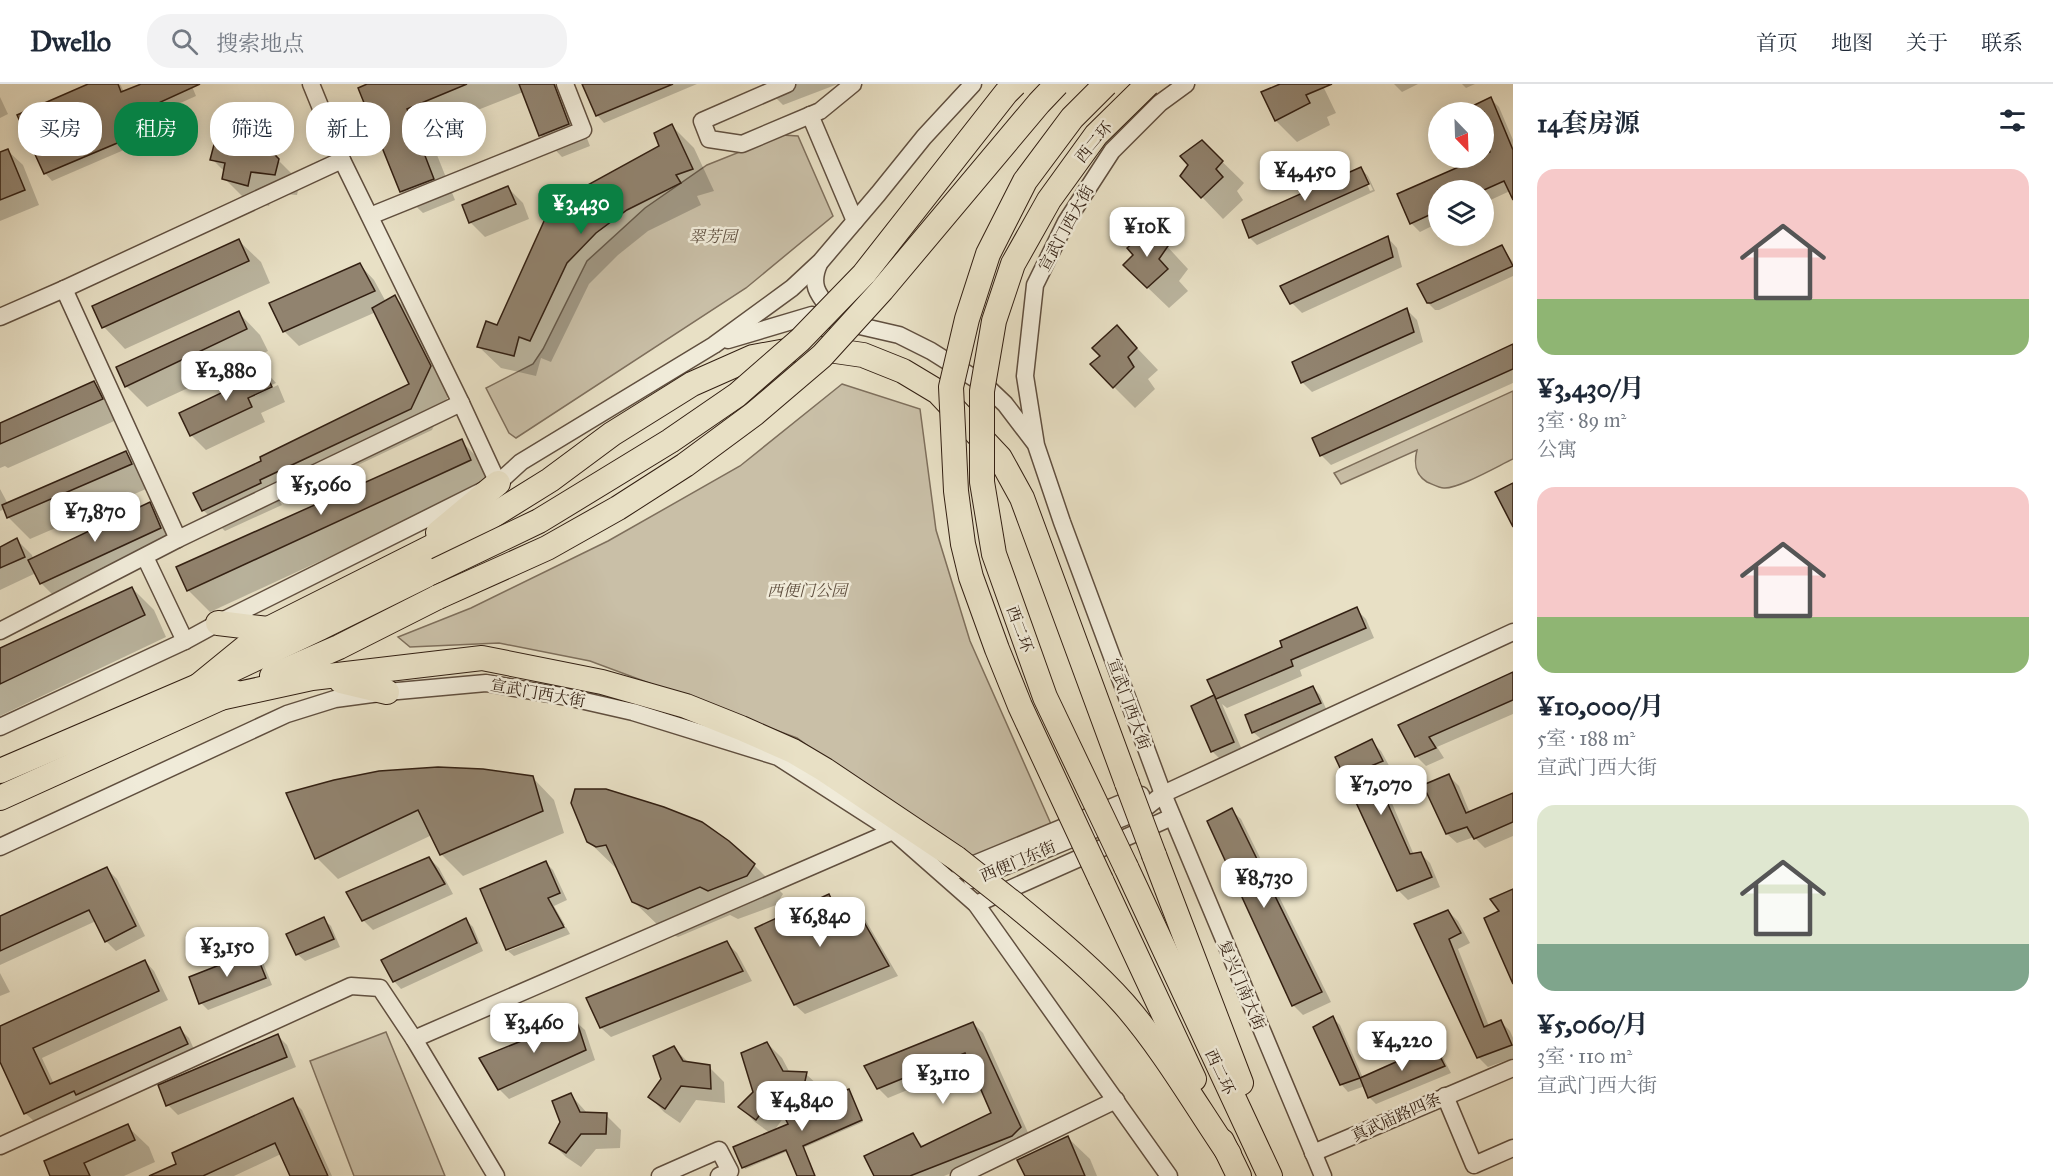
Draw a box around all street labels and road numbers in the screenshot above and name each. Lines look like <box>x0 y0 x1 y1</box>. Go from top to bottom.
street label: 西二环 <box>1071 118 1117 166</box>
street label: 宣武门西大街 <box>1034 181 1098 275</box>
street label: 西二环 <box>1003 603 1037 655</box>
street label: 宣武门西大街 <box>1104 656 1154 752</box>
street label: 宣武门西大街 <box>489 675 587 711</box>
street label: 西便门东街 <box>977 837 1059 885</box>
street label: 复兴门南大街 <box>1214 937 1270 1033</box>
street label: 西二环 <box>1201 1046 1239 1098</box>
street label: 真武庙路四条 <box>1348 1089 1444 1145</box>

